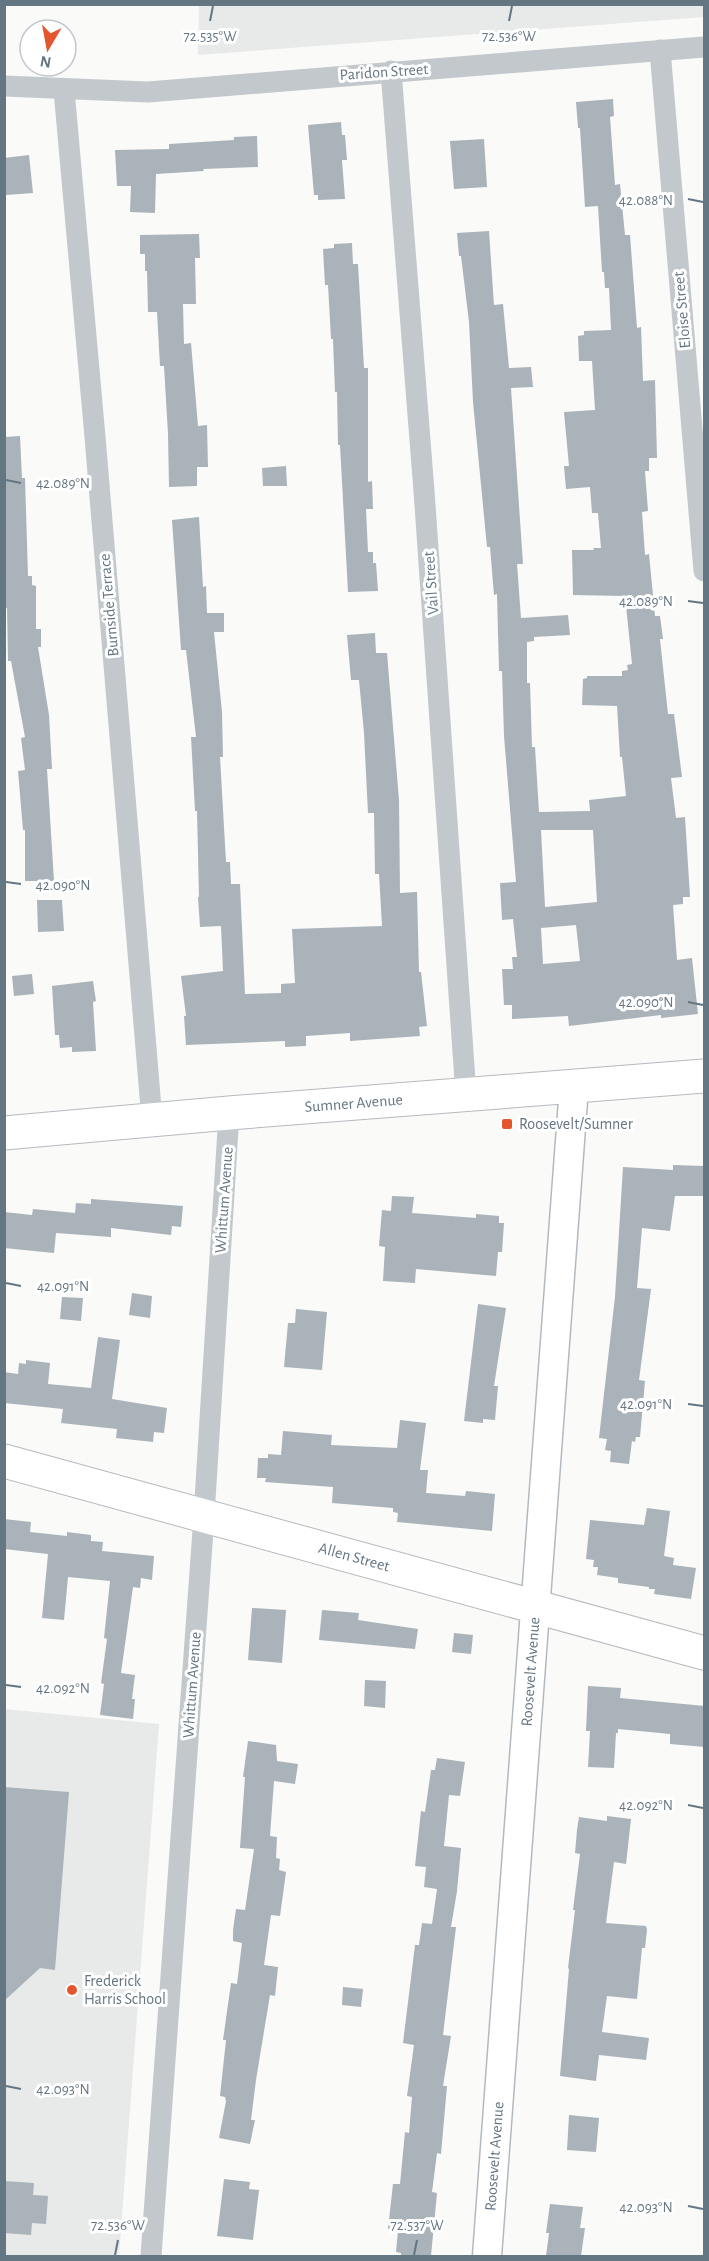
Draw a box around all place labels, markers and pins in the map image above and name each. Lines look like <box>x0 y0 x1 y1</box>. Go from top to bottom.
place label: Roosevelt/Sumner <box>519 1116 634 1132</box>
marker: Roosevelt/Sumner <box>500 1117 514 1131</box>
place label: Frederick Harris School <box>84 1973 166 2007</box>
marker: Frederick Harris School <box>65 1983 79 1997</box>

